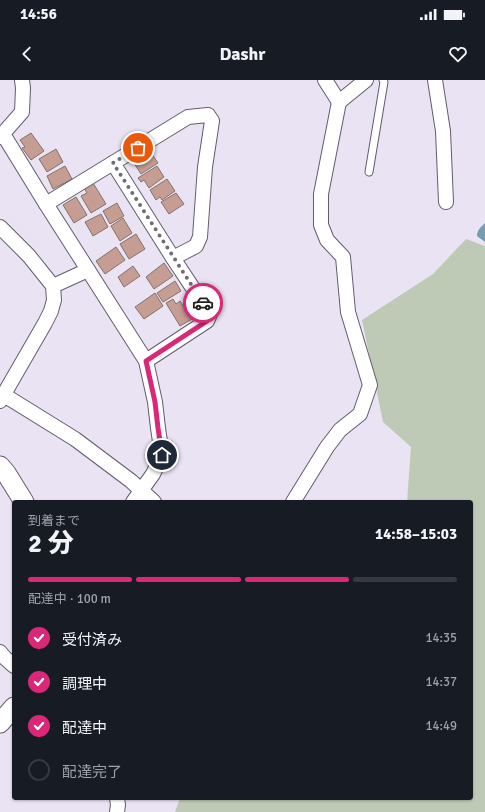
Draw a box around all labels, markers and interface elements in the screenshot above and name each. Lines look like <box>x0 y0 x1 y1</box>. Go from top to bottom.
text: 14:56 <box>20 5 57 23</box>
icon: back <box>16 43 38 65</box>
text: Dashr <box>220 43 265 65</box>
icon: heart <box>447 43 469 65</box>
pin <box>121 131 155 165</box>
icon: bag <box>127 137 149 159</box>
courier <box>183 283 223 323</box>
icon: car <box>192 292 214 314</box>
pin <box>145 438 179 472</box>
icon: home <box>151 444 173 466</box>
text: 到着まで <box>28 513 80 529</box>
text: 14:58–15:03 <box>375 525 457 543</box>
text: 2 分 <box>28 528 74 560</box>
text: 配達中 · 100 m <box>28 591 111 607</box>
icon: check <box>28 627 50 649</box>
text: 14:35 <box>425 630 457 646</box>
text: 受付済み <box>62 631 122 649</box>
icon: check <box>28 671 50 693</box>
text: 14:37 <box>425 674 457 690</box>
text: 調理中 <box>62 675 107 693</box>
icon: check <box>28 715 50 737</box>
text: 14:49 <box>425 718 457 734</box>
text: 配達中 <box>62 719 107 737</box>
text: 配達完了 <box>62 763 122 781</box>

